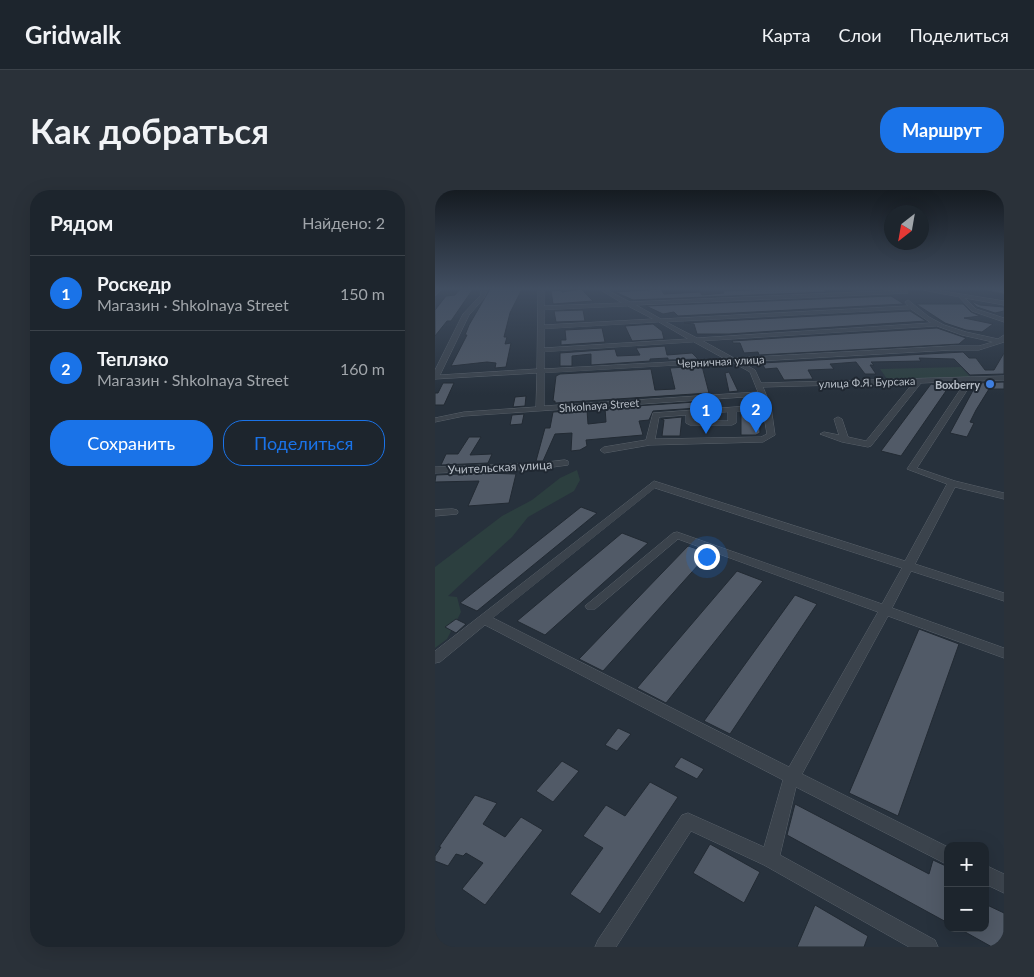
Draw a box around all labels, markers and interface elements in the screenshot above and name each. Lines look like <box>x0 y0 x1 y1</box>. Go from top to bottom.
text: Gridwalk <box>25 20 121 49</box>
text: Карта <box>762 24 810 46</box>
text: Слои <box>838 24 882 46</box>
text: Поделиться <box>910 24 1009 46</box>
button: Маршрут <box>880 107 1004 153</box>
text: Как добраться <box>30 109 269 151</box>
north arrow <box>884 205 929 250</box>
text: Рядом <box>50 210 113 235</box>
text: Найдено: 2 <box>302 213 385 232</box>
text: Роскедр <box>97 272 171 295</box>
text: 1 <box>61 284 71 303</box>
text: 150 m <box>340 284 385 303</box>
text: Магазин · Shkolnaya Street <box>97 295 289 314</box>
text: Теплэко <box>97 347 169 370</box>
street label: Черничная улица <box>677 352 765 370</box>
text: 2 <box>61 359 71 378</box>
text: 160 m <box>340 359 385 378</box>
text: Магазин · Shkolnaya Street <box>97 370 289 389</box>
street label: улица Ф.Я. Бурсака <box>818 374 916 390</box>
place label: Boxberry <box>935 378 980 391</box>
marker: Boxberry <box>984 378 996 390</box>
pin: 2 <box>740 392 772 433</box>
pin: 1 <box>690 393 722 434</box>
street label: Shkolnaya Street <box>558 396 640 414</box>
button: Сохранить <box>50 420 213 466</box>
button: Поделиться <box>223 420 385 466</box>
street label: Учительская улица <box>447 457 553 477</box>
your location <box>694 544 720 570</box>
map controls <box>944 842 989 932</box>
button: + <box>944 842 989 887</box>
button: − <box>944 887 989 932</box>

